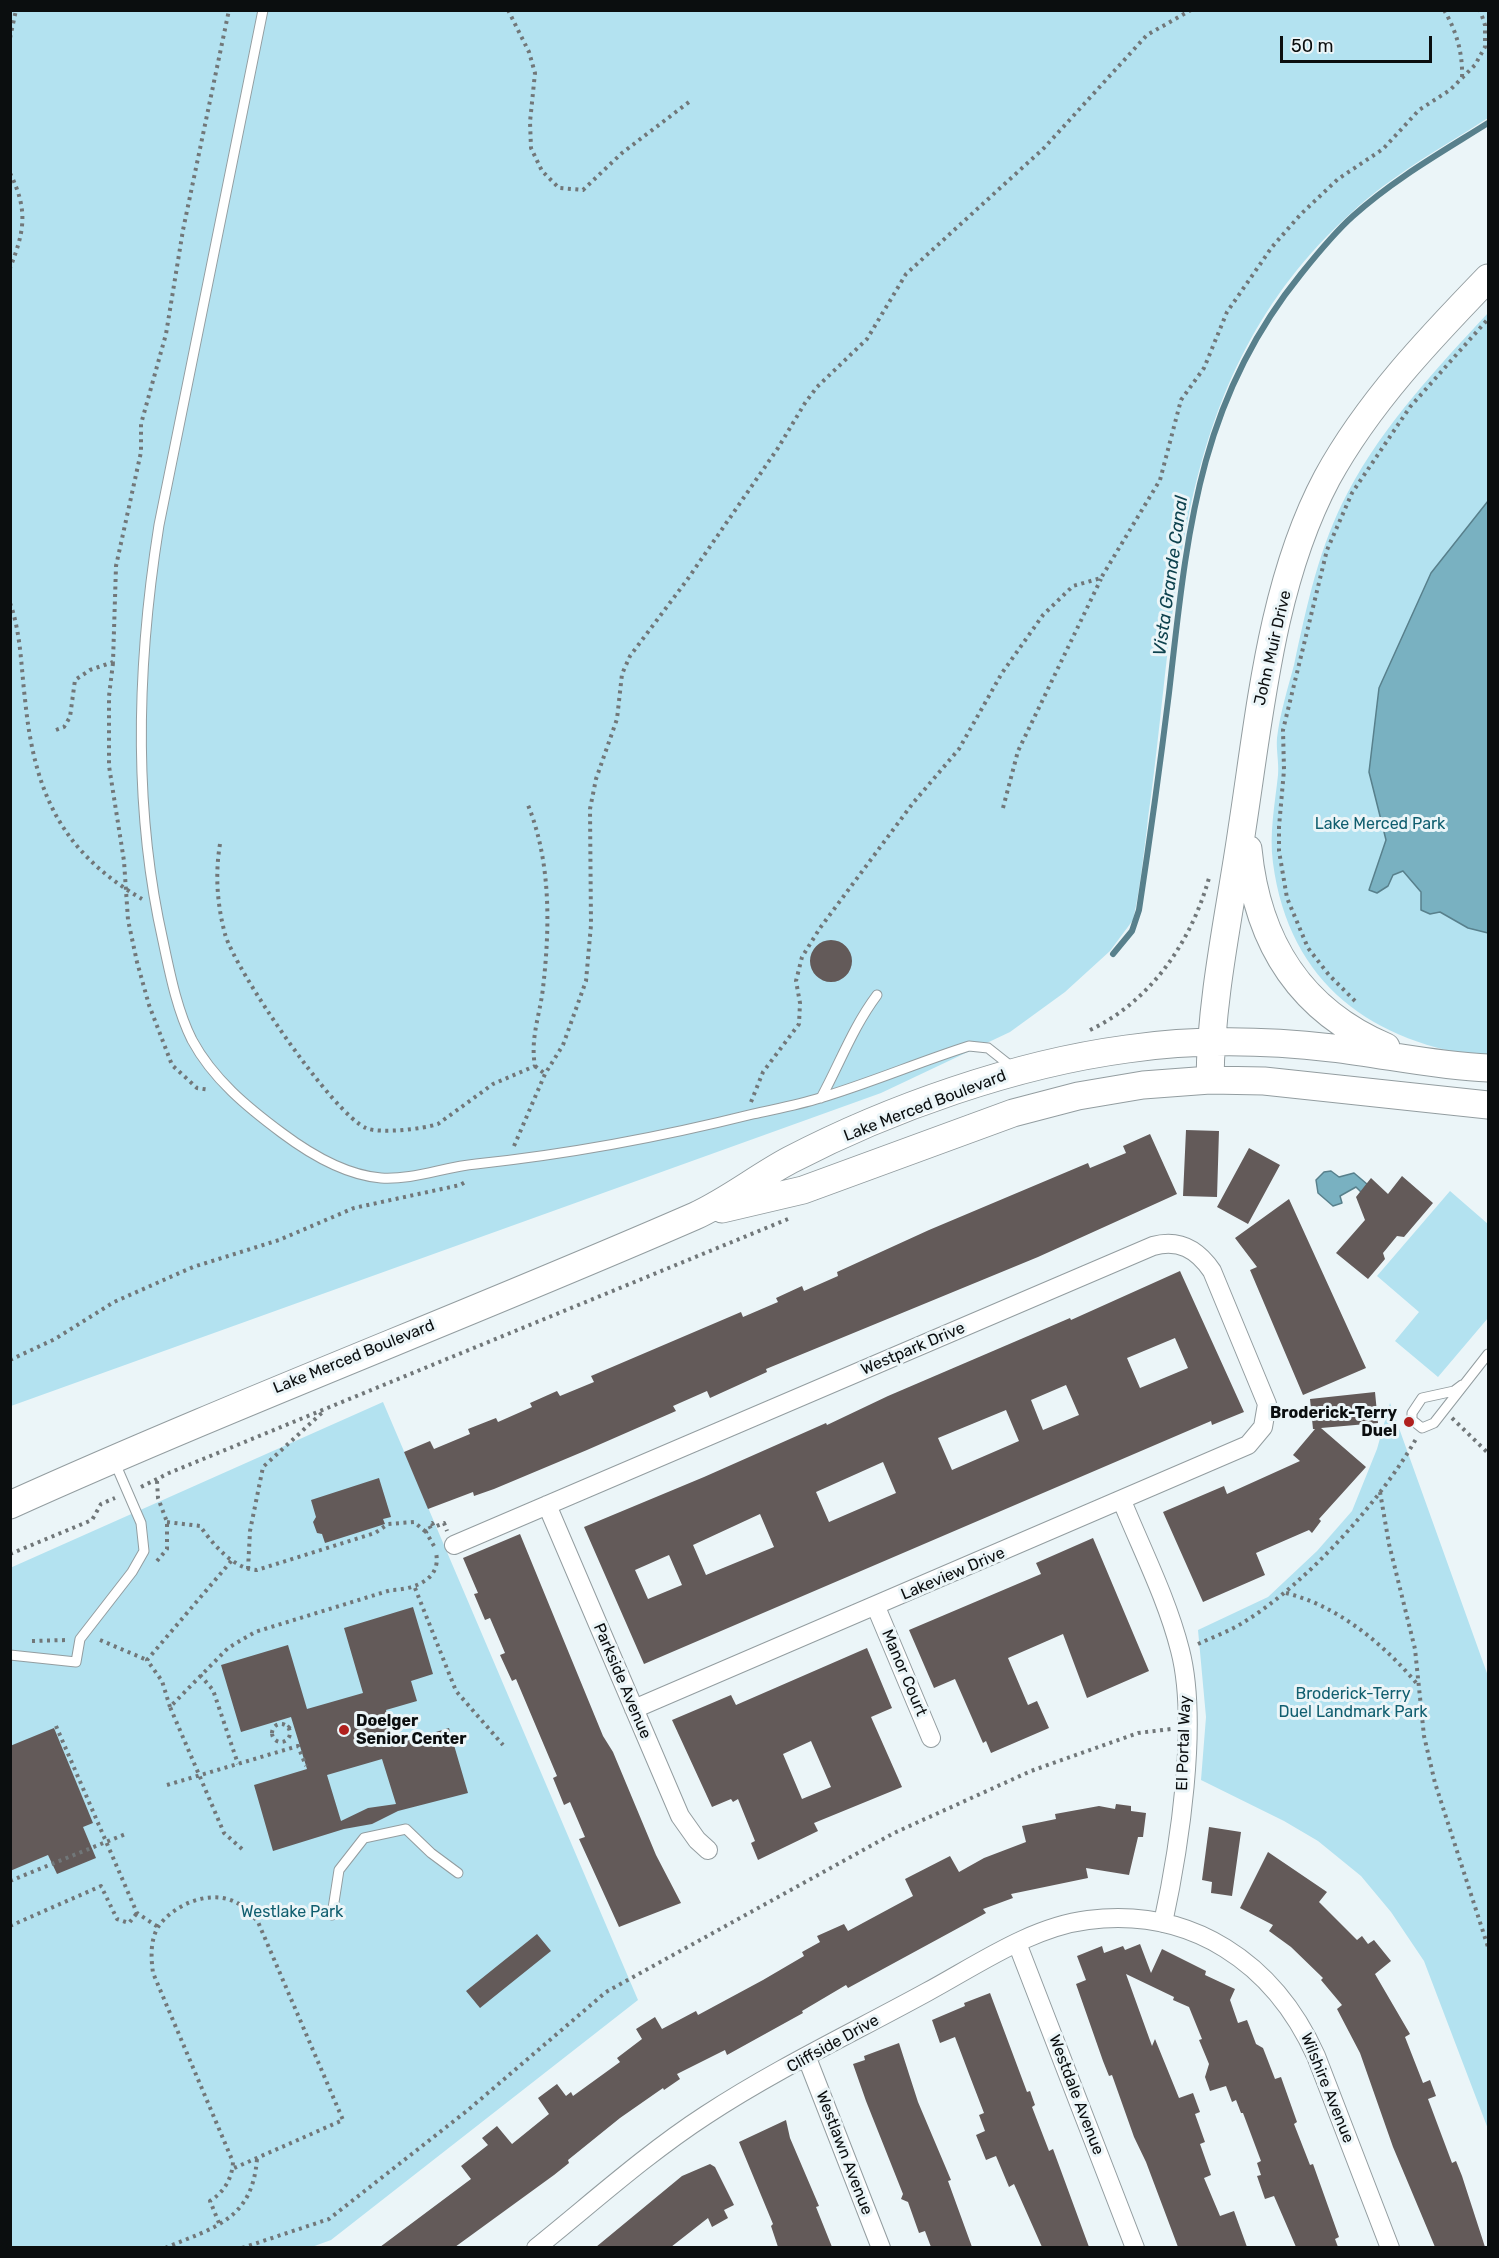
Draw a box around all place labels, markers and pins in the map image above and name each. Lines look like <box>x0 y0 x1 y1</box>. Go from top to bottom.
place label: Broderick-Terry Duel <box>1270 1403 1397 1441</box>
marker: Broderick-Terry Duel <box>1402 1415 1416 1429</box>
place label: Doelger Senior Center <box>356 1711 467 1749</box>
marker: Doelger Senior Center <box>337 1723 351 1737</box>

